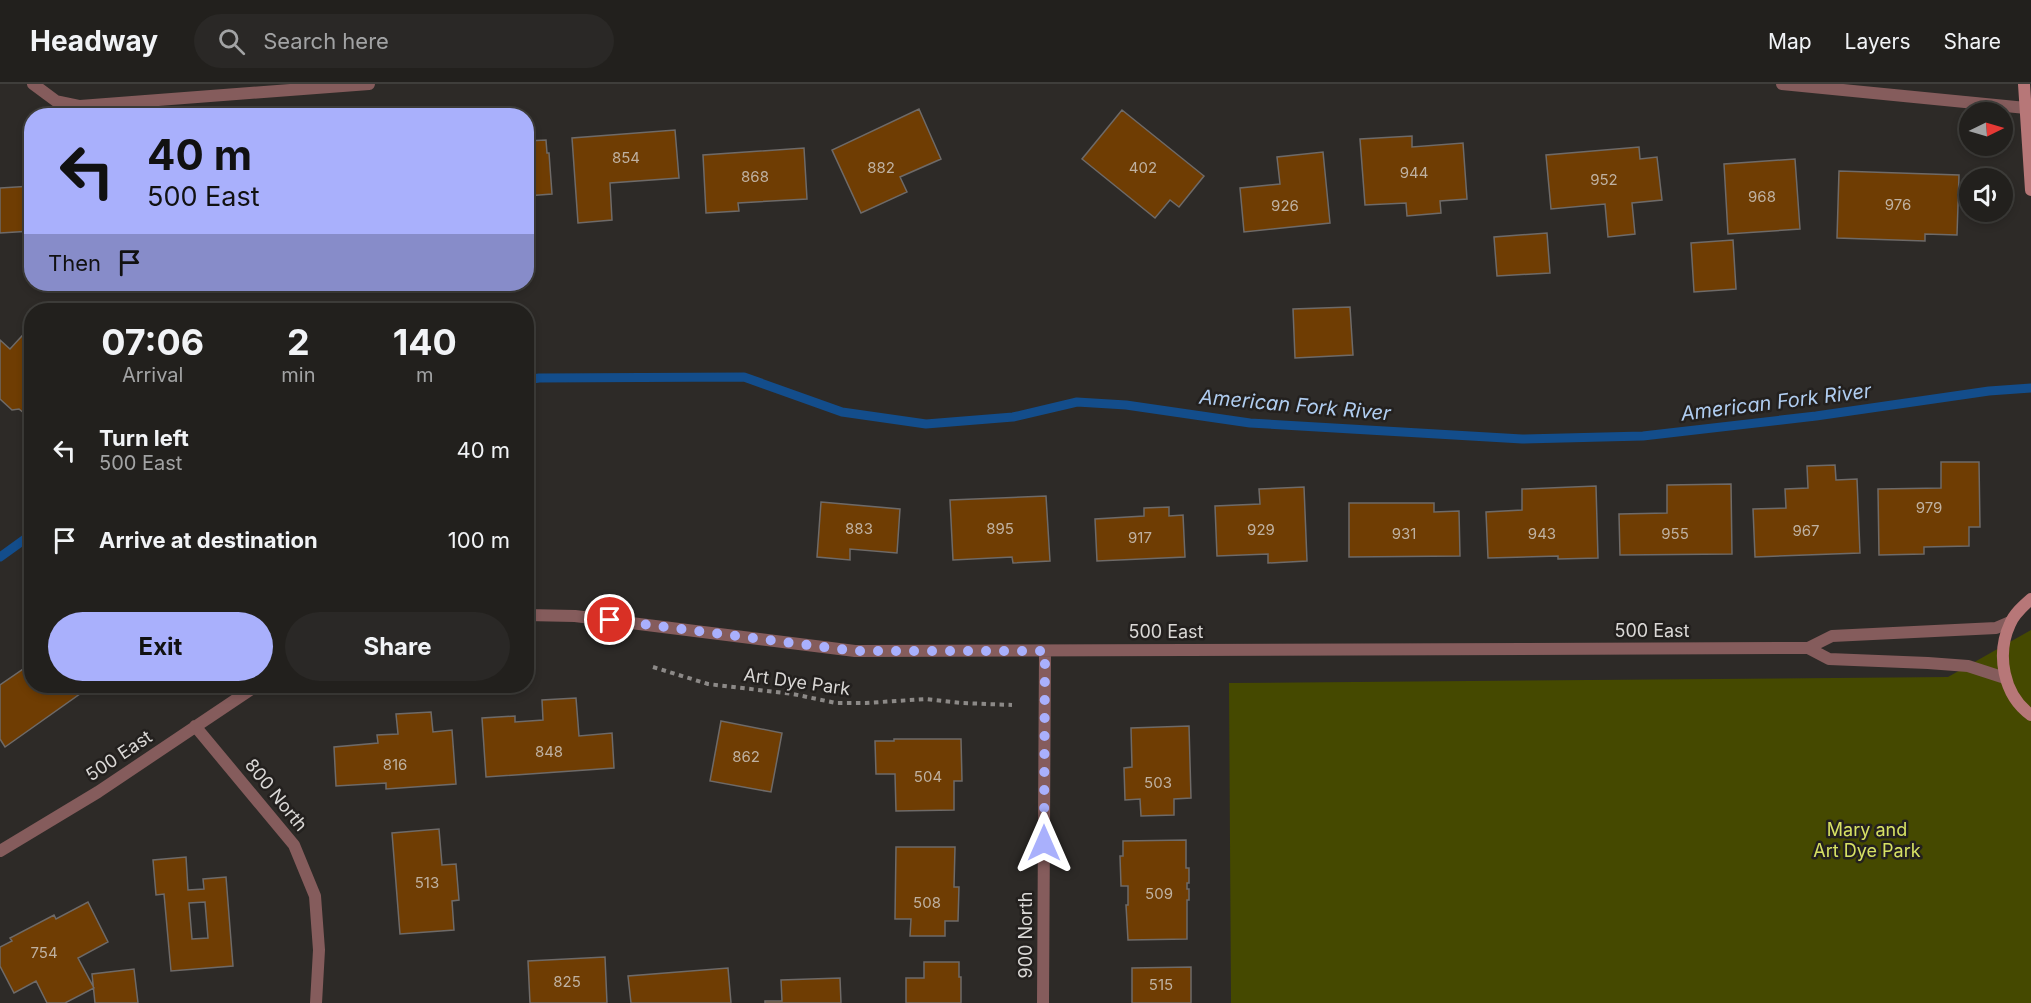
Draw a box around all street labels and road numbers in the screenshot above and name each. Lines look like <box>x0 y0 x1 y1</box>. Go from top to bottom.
street label: 500 East <box>1614 620 1690 641</box>
street label: 500 East <box>1128 621 1204 642</box>
street label: Art Dye Park <box>742 664 852 699</box>
street label: 500 East <box>82 726 156 785</box>
street label: 800 North <box>241 754 312 835</box>
street label: 900 North <box>1015 892 1036 978</box>

